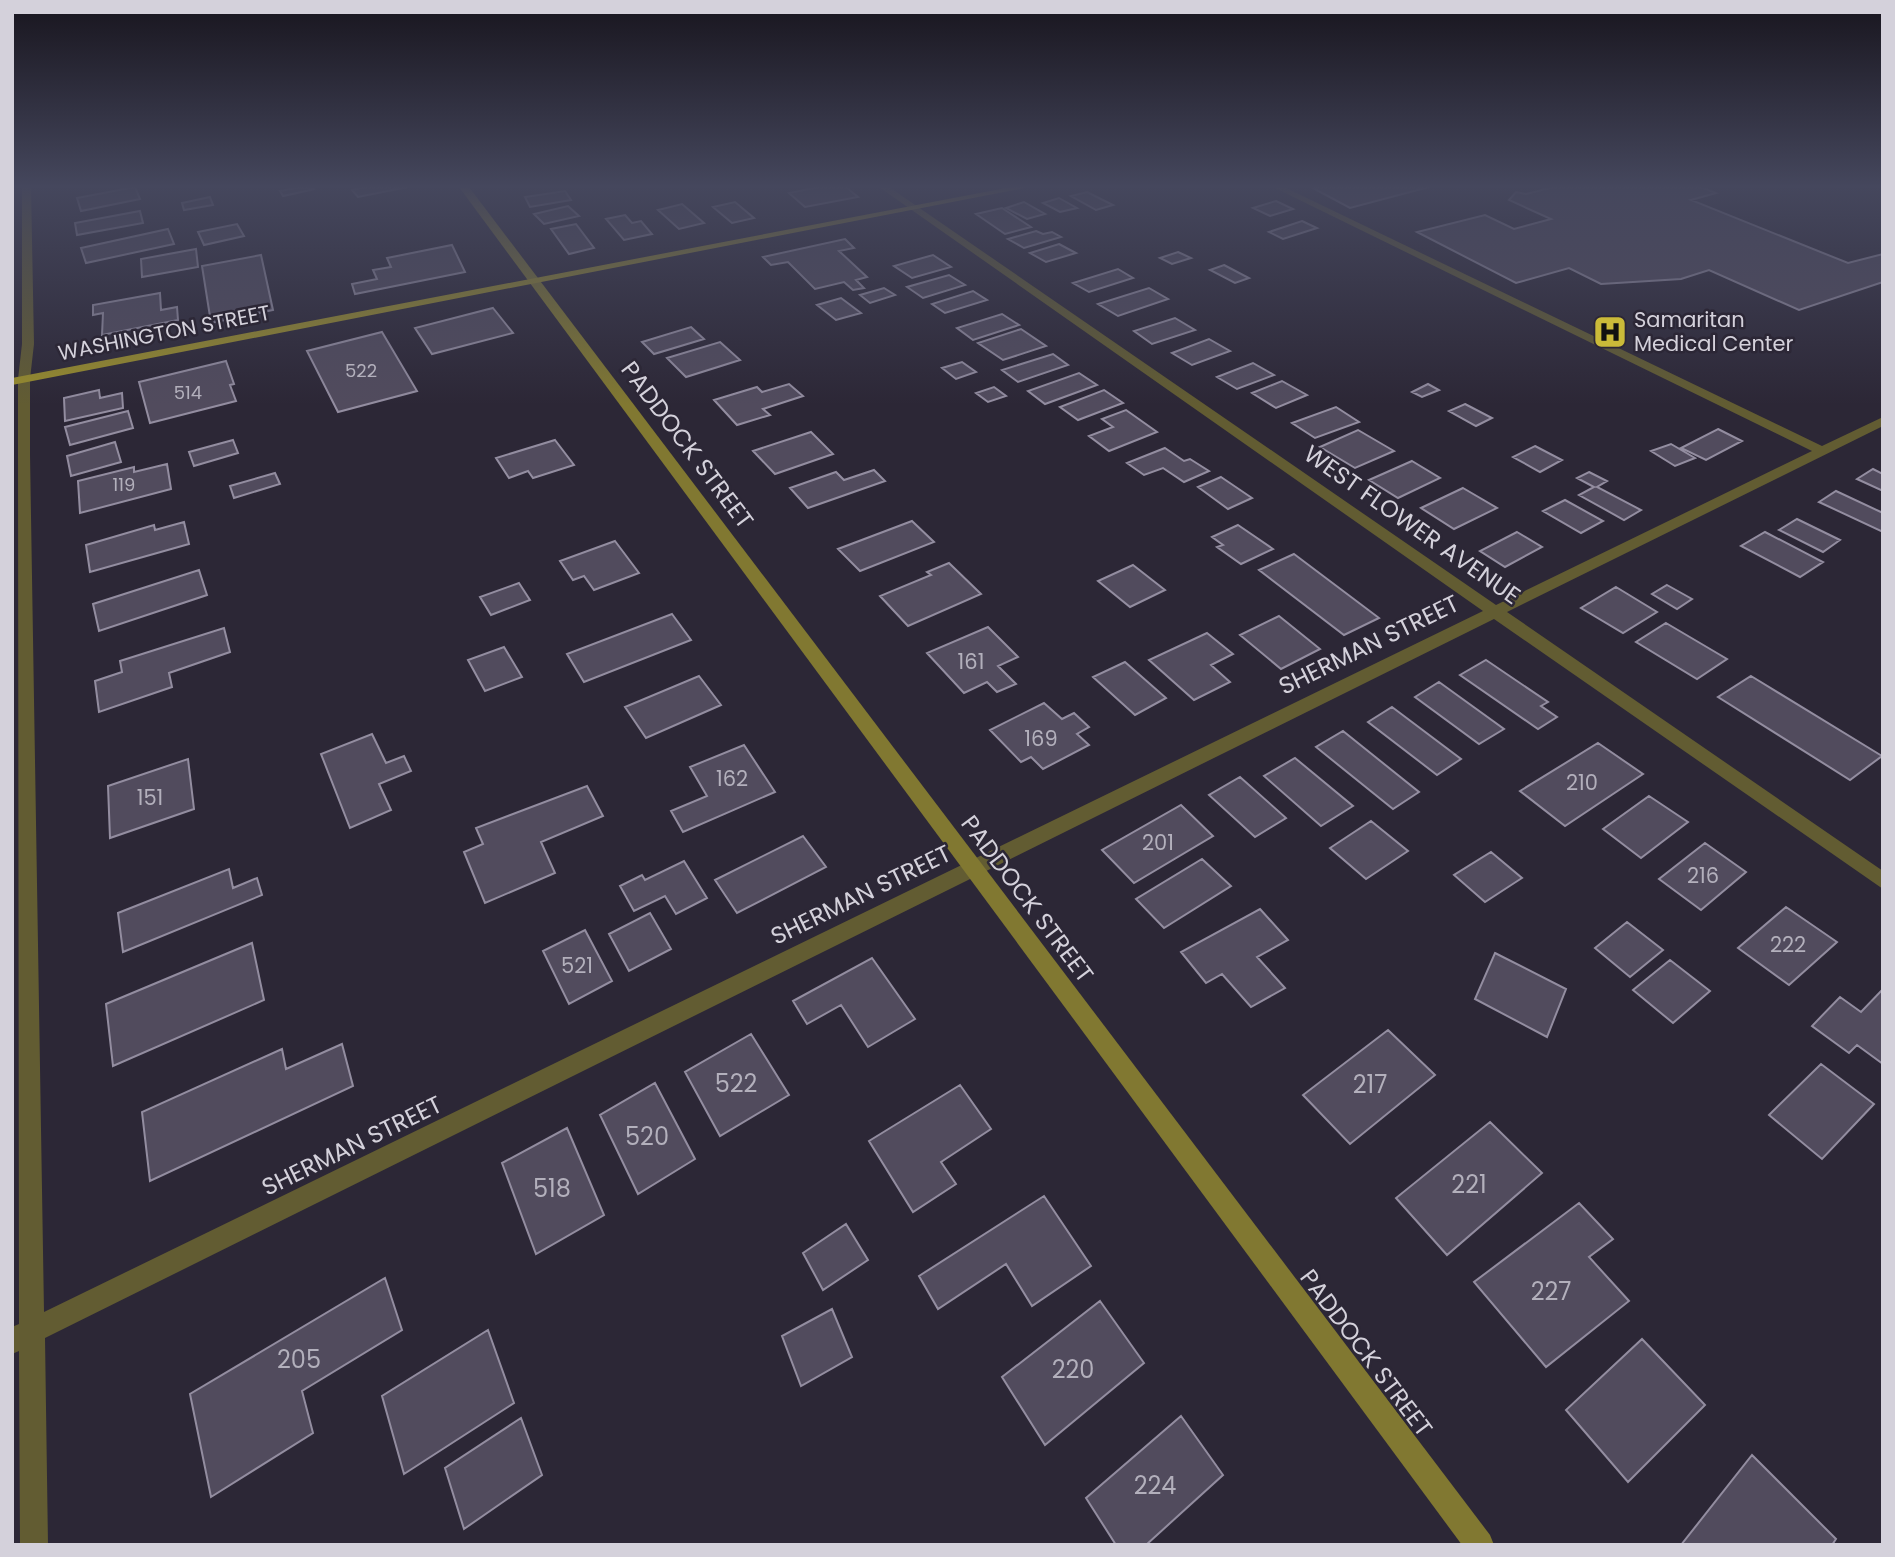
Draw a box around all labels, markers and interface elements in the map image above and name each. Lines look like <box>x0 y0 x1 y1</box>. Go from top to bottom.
street label: WASHINGTON STREET <box>55 298 272 367</box>
place label: Samaritan Medical Center <box>1634 305 1794 358</box>
hospital icon: Samaritan Medical Center <box>1591 313 1629 351</box>
street label: PADDOCK STREET <box>614 354 761 535</box>
house number: 522 <box>345 358 377 383</box>
house number: 514 <box>174 380 202 405</box>
street label: WEST FLOWER AVENUE <box>1297 437 1527 612</box>
house number: 119 <box>113 472 135 497</box>
street label: SHERMAN STREET <box>1273 587 1465 703</box>
house number: 161 <box>958 647 984 676</box>
house number: 169 <box>1024 724 1058 753</box>
house number: 162 <box>716 764 748 793</box>
house number: 210 <box>1566 768 1598 797</box>
house number: 151 <box>137 783 163 812</box>
street label: PADDOCK STREET <box>954 808 1101 989</box>
house number: 201 <box>1142 828 1174 857</box>
street label: SHERMAN STREET <box>765 837 957 953</box>
house number: 216 <box>1687 861 1719 890</box>
house number: 222 <box>1770 930 1806 959</box>
house number: 521 <box>561 951 593 980</box>
house number: 522 <box>715 1067 757 1100</box>
house number: 217 <box>1353 1068 1387 1101</box>
street label: SHERMAN STREET <box>256 1088 448 1204</box>
house number: 520 <box>625 1120 669 1153</box>
house number: 221 <box>1451 1168 1487 1201</box>
house number: 518 <box>533 1172 571 1205</box>
street label: PADDOCK STREET <box>1293 1262 1440 1443</box>
house number: 227 <box>1531 1275 1571 1308</box>
house number: 205 <box>277 1343 321 1376</box>
house number: 220 <box>1052 1353 1094 1386</box>
house number: 224 <box>1134 1469 1176 1502</box>

